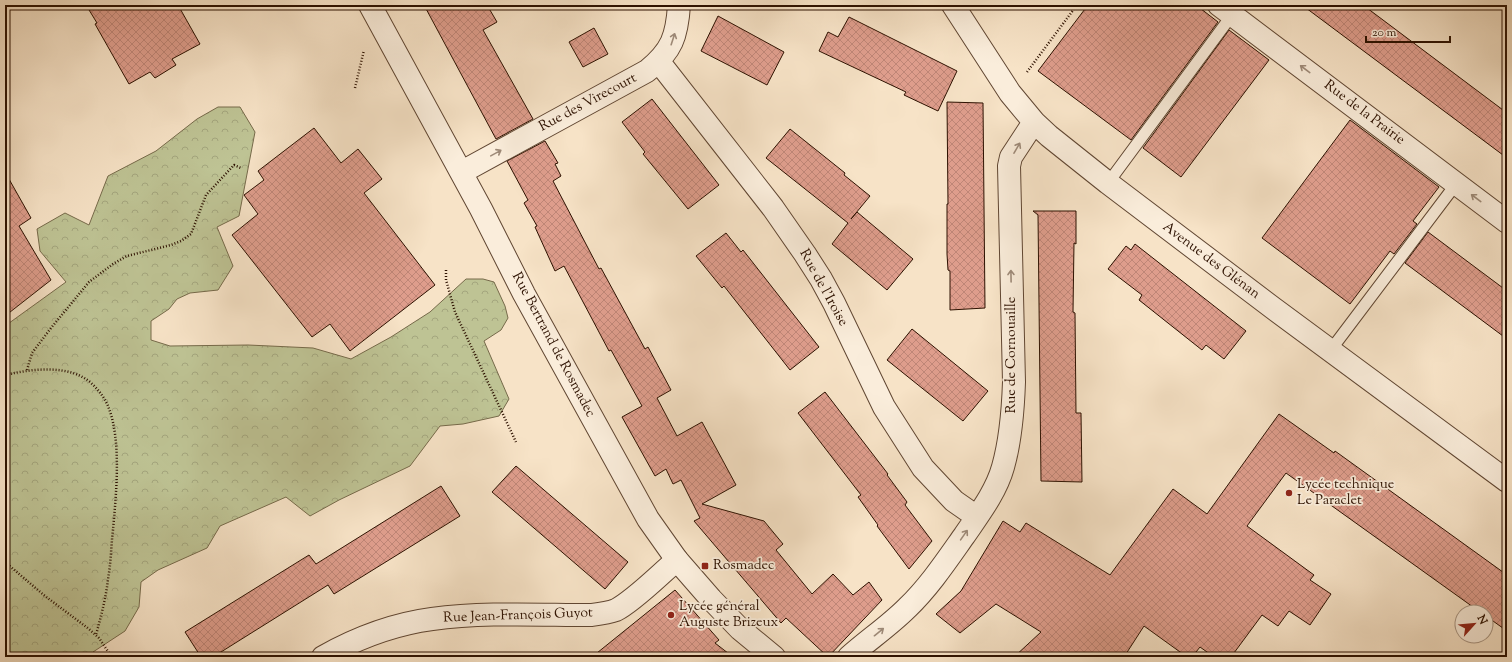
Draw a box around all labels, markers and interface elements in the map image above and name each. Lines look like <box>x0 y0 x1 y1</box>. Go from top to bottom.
scale bar <box>1366 18 1450 44</box>
text: 20 m <box>1372 24 1397 42</box>
one-way arrow <box>670 33 677 46</box>
one-way arrow <box>1300 65 1311 73</box>
street label: Rue des Virecourt <box>536 69 641 137</box>
street label: Rue de la Prairie <box>1319 76 1409 150</box>
one-way arrow <box>1013 142 1021 154</box>
one-way arrow <box>490 149 502 157</box>
one-way arrow <box>1470 194 1481 203</box>
street label: Avenue des Glénan <box>1158 218 1264 304</box>
street label: Rue de l'Iroise <box>794 246 852 330</box>
street label: Rue Bertrand de Rosmadec <box>506 269 600 421</box>
one-way arrow <box>1008 270 1015 283</box>
street label: Rue de Cornouaille <box>1002 297 1022 413</box>
place label: Lycée technique Le Paraclet <box>1297 475 1394 511</box>
marker: Lycée technique Le Paraclet <box>1284 488 1294 498</box>
one-way arrow <box>960 530 968 541</box>
place label: Rosmadec <box>713 556 774 576</box>
marker: Rosmadec <box>700 561 710 571</box>
place label: Lycée général Auguste Brizeux <box>679 597 779 633</box>
street label: Rue Jean-François Guyot <box>443 603 593 629</box>
north arrow <box>1454 604 1494 644</box>
marker: Lycée général Auguste Brizeux <box>666 610 676 620</box>
text: N <box>1472 611 1491 628</box>
one-way arrow <box>874 628 884 637</box>

